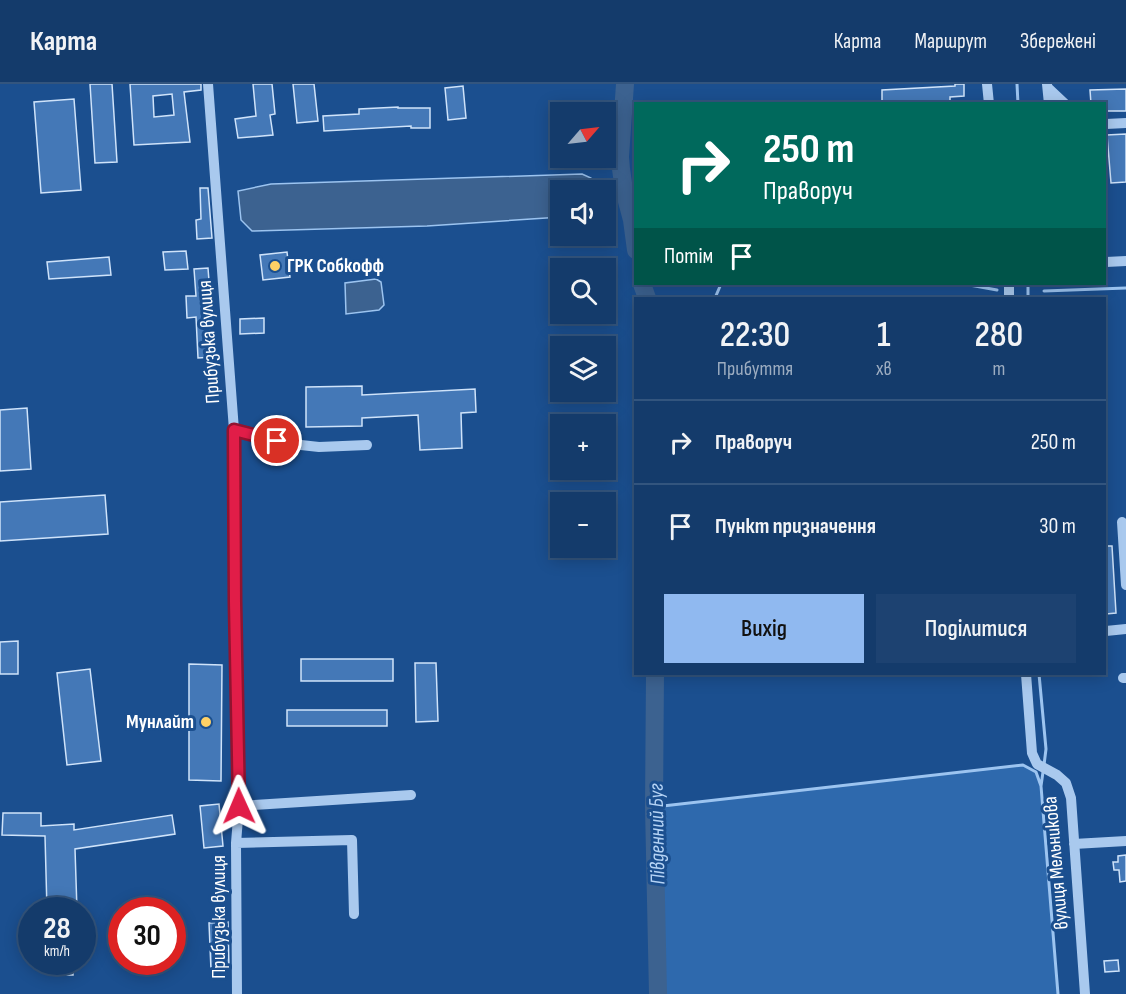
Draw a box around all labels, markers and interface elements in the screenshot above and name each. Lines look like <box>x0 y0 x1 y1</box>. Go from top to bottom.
text: Карта <box>30 25 97 58</box>
text: Карта <box>834 29 881 54</box>
text: Маршрут <box>914 29 987 54</box>
text: Збережені <box>1020 29 1096 54</box>
north arrow <box>550 102 616 168</box>
map controls <box>550 102 616 558</box>
text: 250 m <box>763 124 854 175</box>
icon: right <box>664 126 742 204</box>
text: Праворуч <box>763 175 853 207</box>
button: sound <box>550 180 616 246</box>
icon: arrive <box>725 240 758 273</box>
text: Потім <box>664 243 713 270</box>
place label: ГРК Собкофф <box>287 254 384 278</box>
button: search <box>550 258 616 324</box>
marker: ГРК Собкофф <box>268 259 282 273</box>
street label: Прибузька вулиця <box>193 280 225 404</box>
text: 22:30 <box>720 314 790 357</box>
text: 1 <box>877 314 891 357</box>
text: 280 <box>975 314 1023 357</box>
button: layers <box>550 336 616 402</box>
text: Прибуття <box>717 357 793 381</box>
text: хв <box>876 357 892 381</box>
text: m <box>992 357 1005 381</box>
button: + <box>550 414 616 480</box>
pin <box>251 415 302 466</box>
icon: arrive <box>260 424 293 457</box>
icon: right <box>664 426 697 459</box>
text: Праворуч <box>715 429 792 456</box>
text: 250 m <box>1031 429 1076 456</box>
button: − <box>550 492 616 558</box>
icon: arrive <box>664 510 697 543</box>
text: Пункт призначення <box>715 513 876 540</box>
text: 30 m <box>1039 513 1076 540</box>
button: Вихід <box>664 594 864 663</box>
button: Поділитися <box>876 594 1076 663</box>
place label: Мунлайт <box>126 710 194 734</box>
marker: Мунлайт <box>199 715 213 729</box>
position arrow <box>207 774 271 838</box>
water label: Південний Буг <box>644 783 670 885</box>
street label: вулиця Мельникова <box>1038 795 1074 931</box>
street label: Прибузька вулиця <box>207 855 231 979</box>
speed limit sign: 30 <box>108 897 186 975</box>
text: 28 <box>43 911 71 947</box>
text: km/h <box>44 942 70 961</box>

